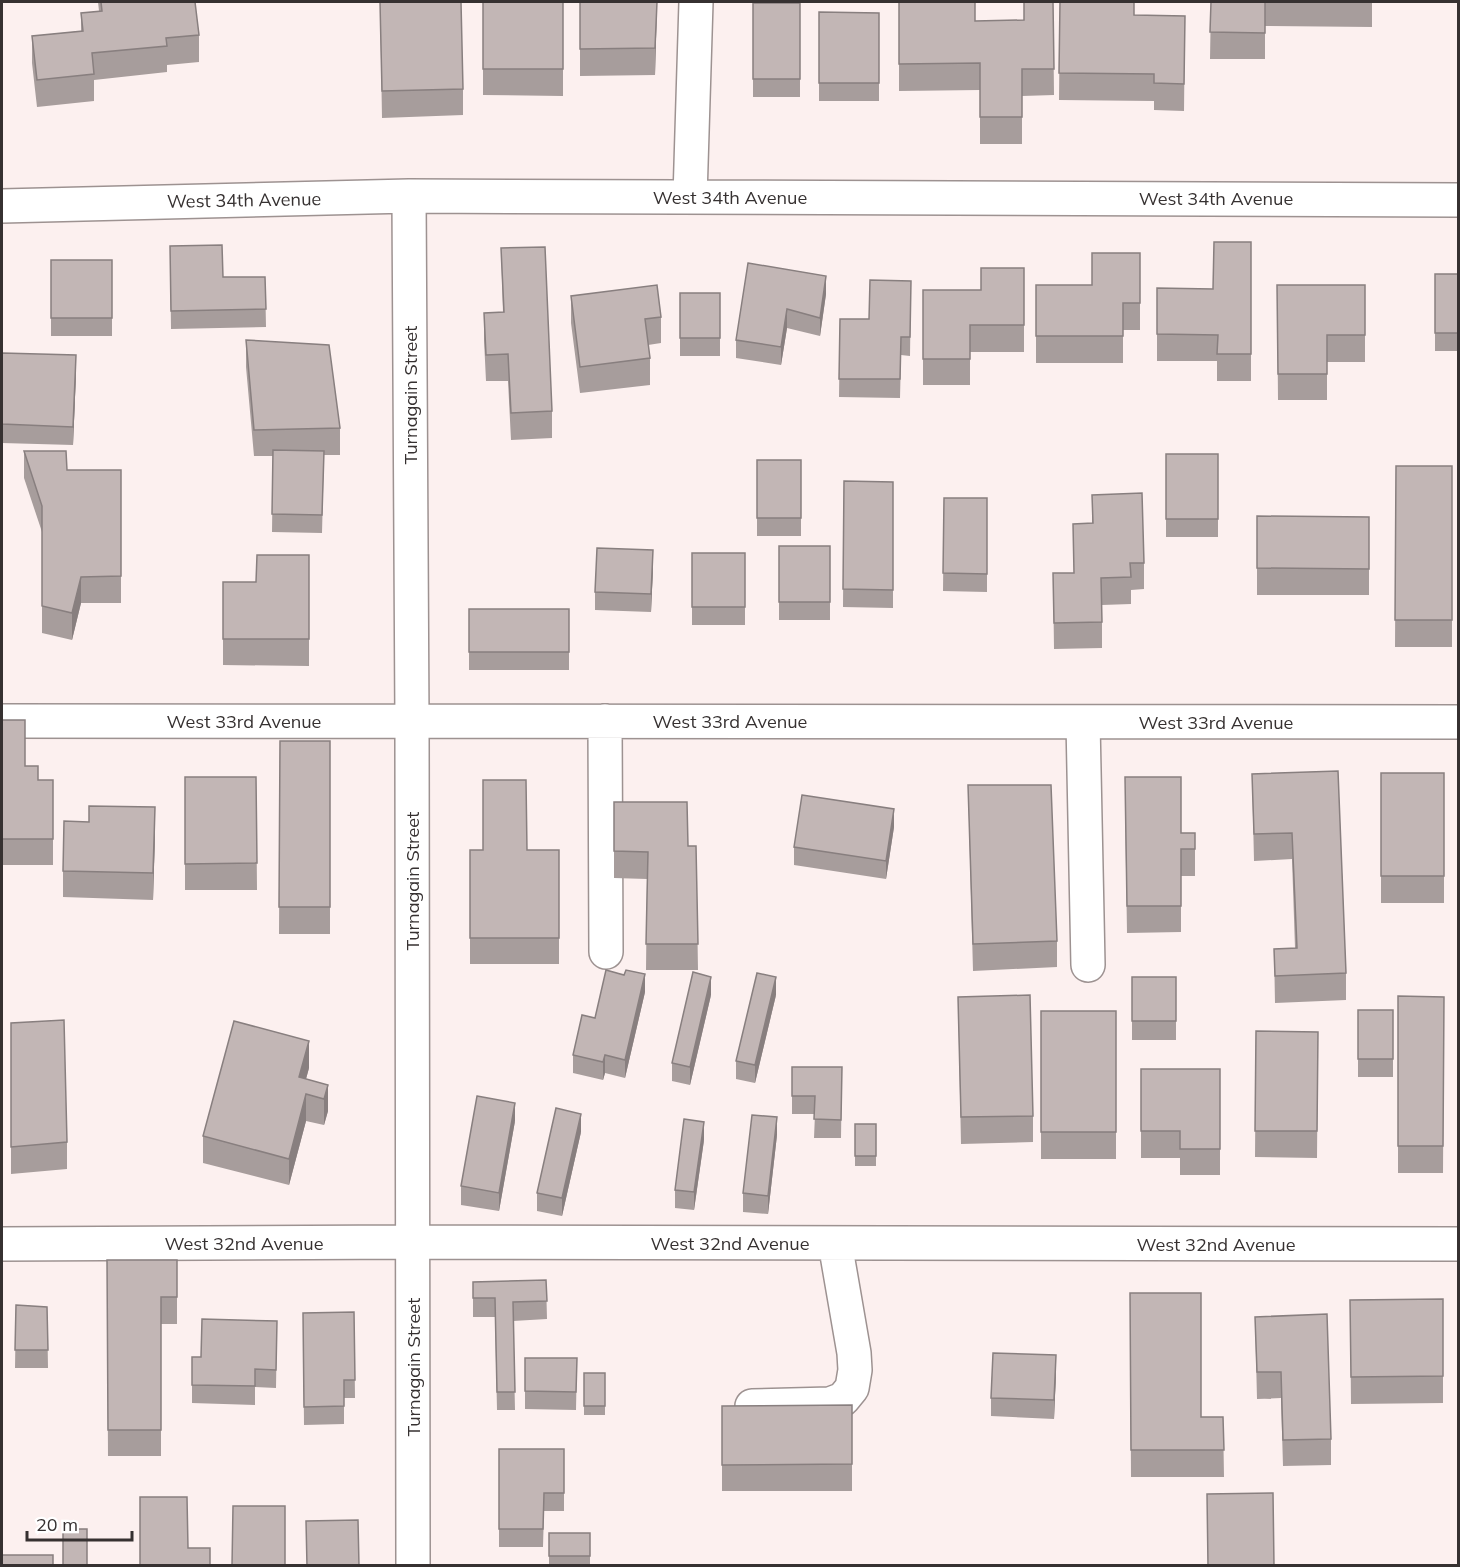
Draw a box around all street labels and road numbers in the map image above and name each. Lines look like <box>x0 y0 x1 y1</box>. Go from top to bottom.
street label: West 34th Avenue <box>653 186 807 209</box>
street label: West 34th Avenue <box>167 187 321 213</box>
street label: West 34th Avenue <box>1139 187 1293 210</box>
street label: Turnagain Street <box>399 326 422 464</box>
street label: West 33rd Avenue <box>167 710 321 733</box>
street label: West 33rd Avenue <box>653 710 807 733</box>
street label: West 33rd Avenue <box>1139 711 1293 734</box>
street label: Turnagain Street <box>401 812 424 950</box>
street label: West 32nd Avenue <box>165 1232 323 1255</box>
street label: West 32nd Avenue <box>651 1232 809 1255</box>
street label: West 32nd Avenue <box>1137 1233 1295 1256</box>
street label: Turnagain Street <box>402 1298 425 1436</box>

